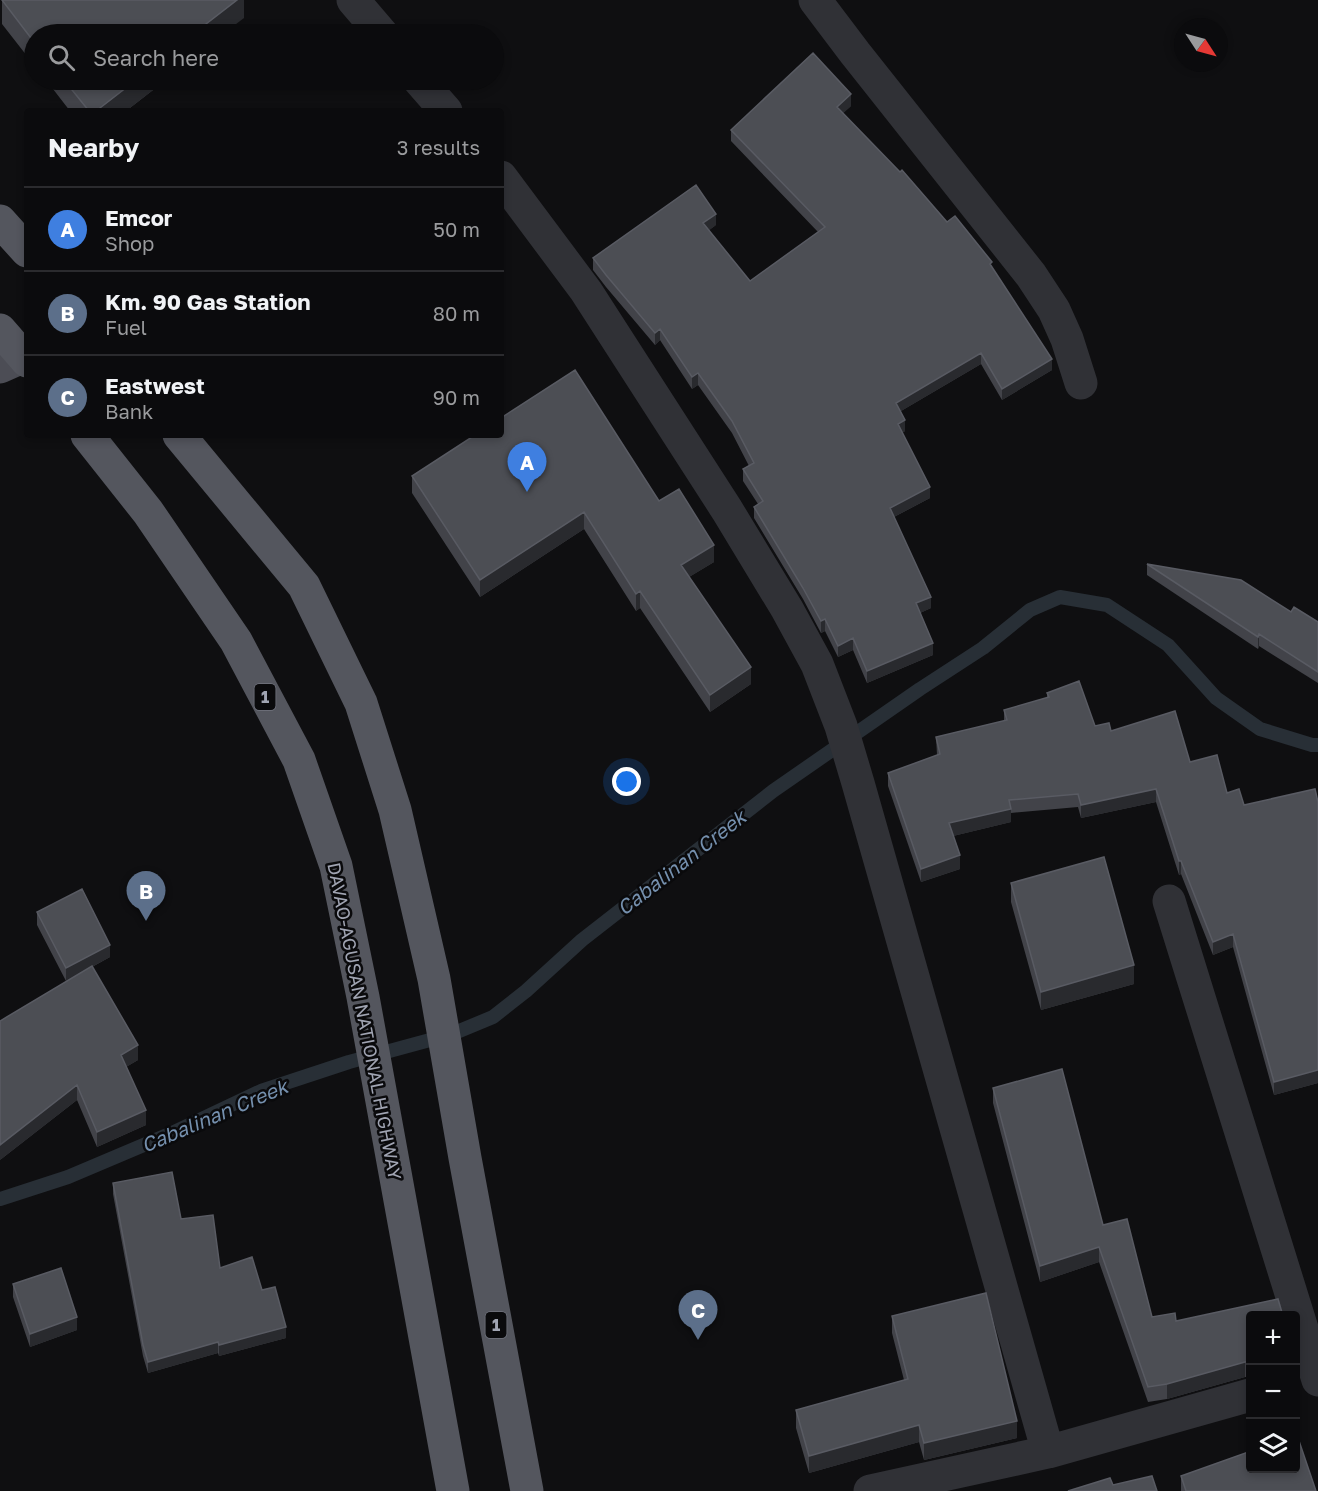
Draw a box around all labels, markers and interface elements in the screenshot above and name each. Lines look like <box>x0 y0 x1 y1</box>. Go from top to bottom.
north arrow <box>1174 18 1228 72</box>
search box <box>24 24 504 90</box>
icon: search <box>45 41 78 74</box>
text: Search here <box>93 44 219 71</box>
text: Nearby <box>48 132 139 163</box>
text: 3 results <box>397 135 480 159</box>
text: Emcor <box>105 204 172 231</box>
text: A <box>60 217 75 241</box>
text: 50 m <box>433 217 480 241</box>
text: Shop <box>105 231 154 255</box>
text: Km. 90 Gas Station <box>105 288 311 315</box>
text: B <box>60 301 75 325</box>
text: 80 m <box>433 301 480 325</box>
text: Fuel <box>105 315 147 339</box>
text: Eastwest <box>105 372 205 399</box>
text: C <box>60 385 75 409</box>
text: 90 m <box>433 385 480 409</box>
text: Bank <box>105 399 153 423</box>
pin: A <box>508 442 546 492</box>
road number: 1 <box>254 684 276 710</box>
your location <box>612 767 641 796</box>
water label: Cabalinan Creek <box>612 803 752 920</box>
street label: DAVAO-AGUSAN NATIONAL HIGHWAY <box>323 861 407 1182</box>
pin: B <box>126 872 166 921</box>
water label: Cabalinan Creek <box>137 1072 293 1157</box>
pin: C <box>678 1290 718 1340</box>
map controls <box>1246 1311 1300 1473</box>
button: + <box>1246 1311 1300 1365</box>
road number: 1 <box>486 1312 506 1338</box>
button: − <box>1246 1365 1300 1419</box>
button: layers <box>1246 1419 1300 1473</box>

